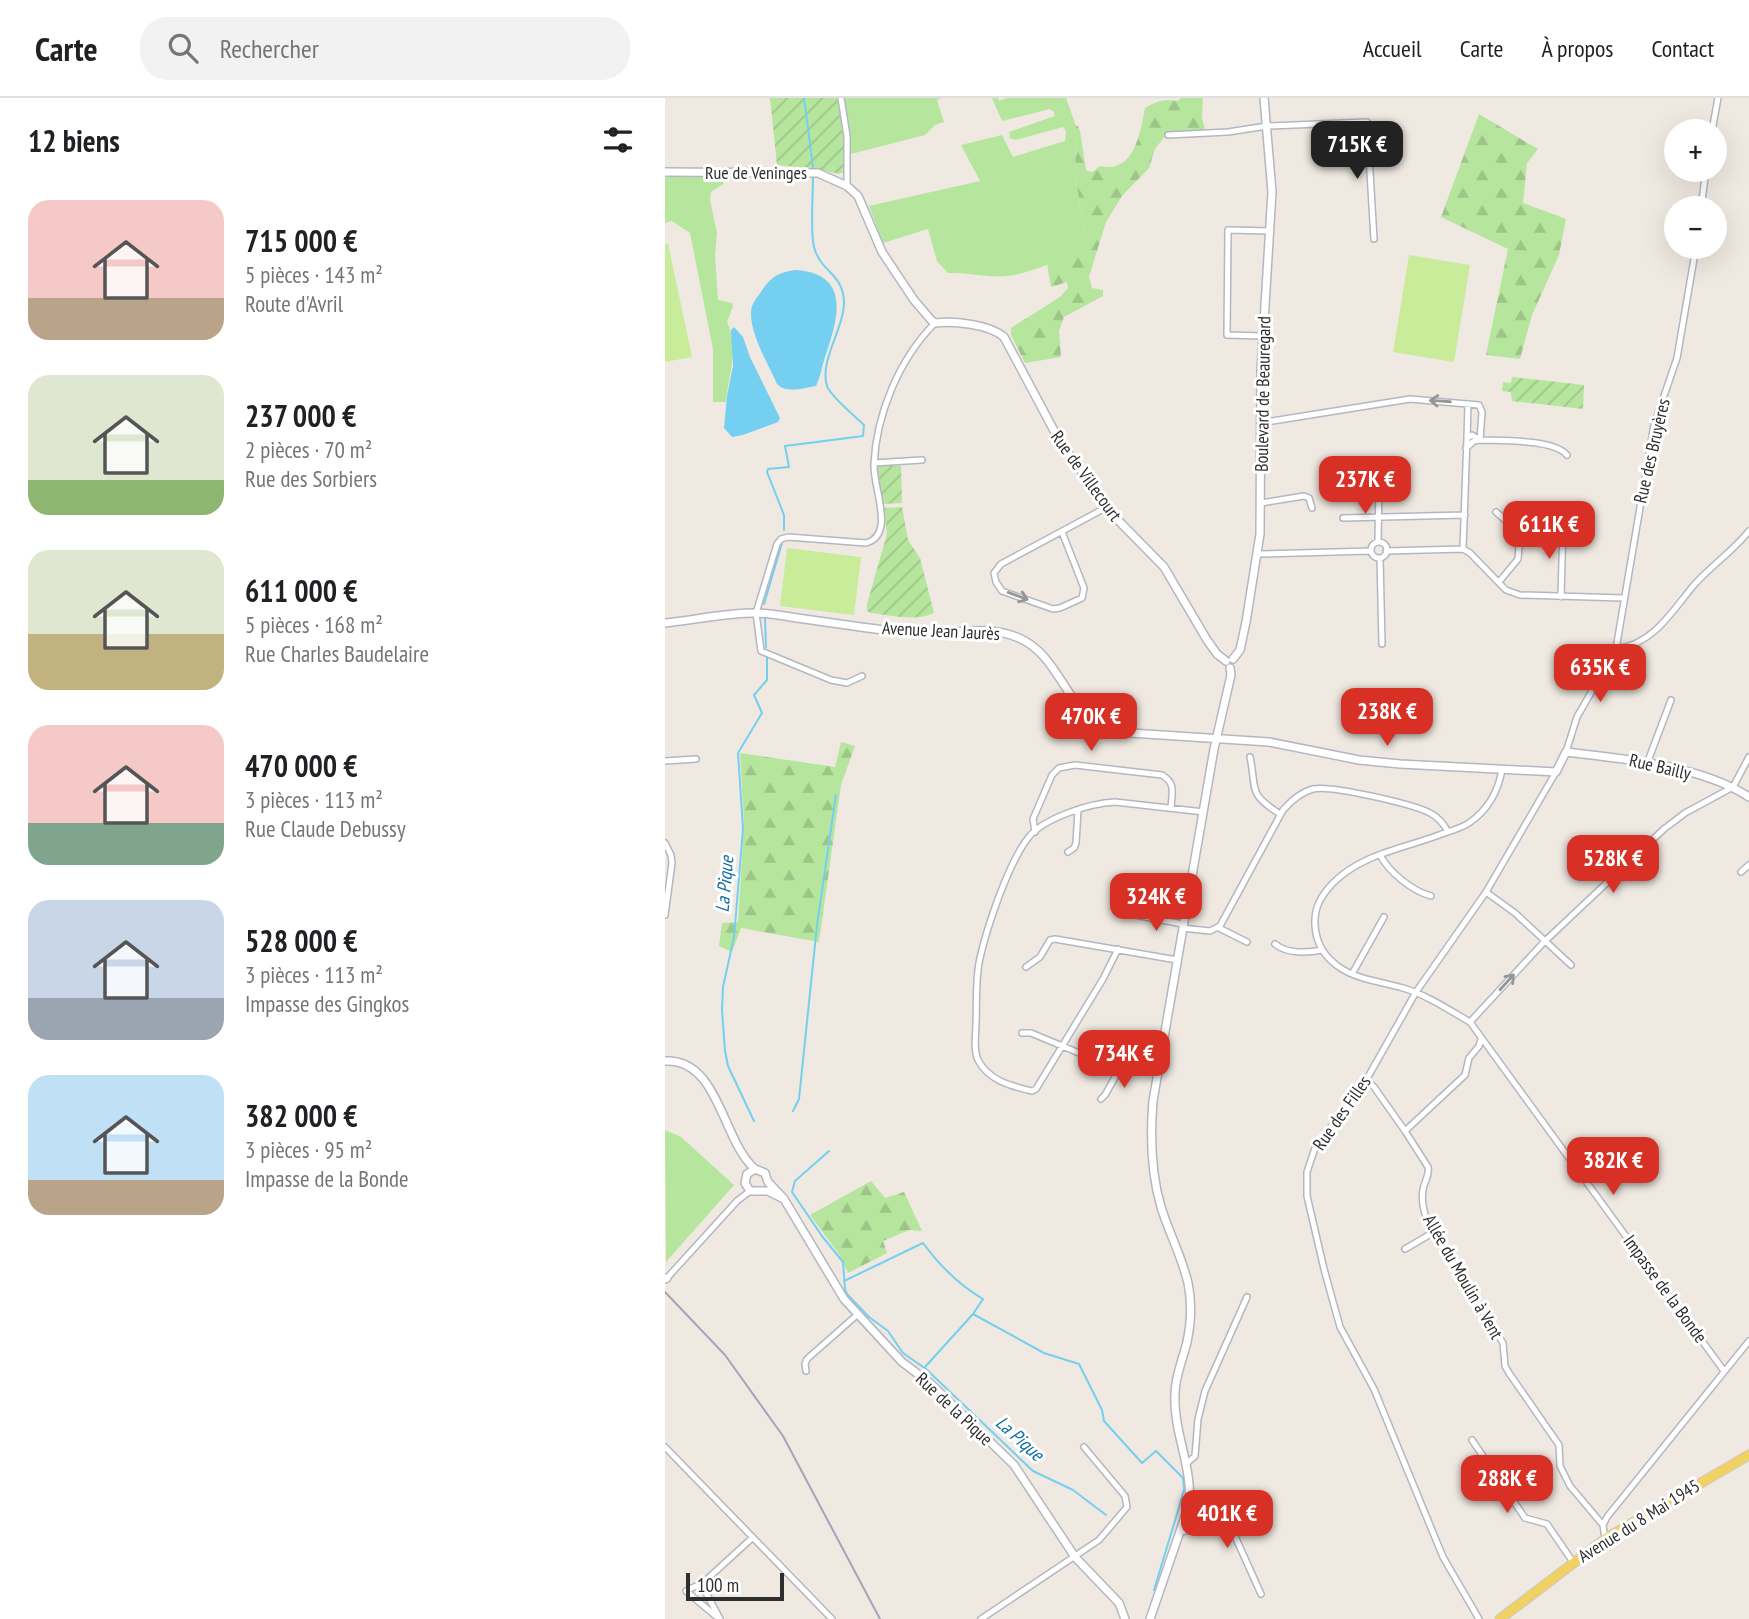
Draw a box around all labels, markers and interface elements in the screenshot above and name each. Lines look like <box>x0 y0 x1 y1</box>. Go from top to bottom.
search box <box>140 17 630 80</box>
text: Carte <box>35 27 98 70</box>
icon: search <box>164 29 202 67</box>
text: Rechercher <box>220 32 319 65</box>
text: Accueil <box>1363 33 1422 64</box>
text: Carte <box>1460 33 1503 64</box>
text: À propos <box>1541 33 1613 64</box>
text: Contact <box>1651 33 1714 64</box>
map controls <box>1664 119 1727 259</box>
button: + <box>1664 119 1727 182</box>
text: 12 biens <box>28 121 120 160</box>
icon: filters <box>599 121 637 159</box>
pin: 715K € <box>1300 122 1414 181</box>
text: 715K € <box>1327 129 1387 158</box>
street label: Rue de Veninges <box>705 161 807 184</box>
button: − <box>1664 196 1727 259</box>
text: 715 000 € <box>245 221 358 260</box>
icon: home <box>84 228 168 312</box>
text: 5 pièces · 143 m² <box>245 260 383 289</box>
text: Route d'Avril <box>245 289 343 318</box>
street label: Boulevard de Beauregard <box>1250 316 1275 472</box>
one-way arrow <box>1428 395 1451 408</box>
text: 237 000 € <box>245 396 356 435</box>
street label: Rue des Bruyères <box>1628 396 1675 505</box>
icon: home <box>84 403 168 487</box>
street label: Rue de Villecourt <box>1046 426 1127 525</box>
text: 2 pièces · 70 m² <box>245 435 372 464</box>
pin: 237K € <box>1308 456 1422 516</box>
text: Rue des Sorbiers <box>245 464 377 493</box>
text: 237K € <box>1335 464 1395 493</box>
pin: 611K € <box>1492 502 1606 561</box>
text: 611K € <box>1519 509 1579 538</box>
text: 611 000 € <box>245 571 358 610</box>
icon: home <box>84 578 168 662</box>
one-way arrow <box>1006 591 1028 604</box>
text: 5 pièces · 168 m² <box>245 610 383 639</box>
street label: Avenue Jean Jaurès <box>882 616 1000 645</box>
text: Rue Charles Baudelaire <box>245 639 429 668</box>
pin: 635K € <box>1543 644 1657 704</box>
text: 635K € <box>1570 652 1630 681</box>
pin: 238K € <box>1330 688 1444 748</box>
pin: 470K € <box>1034 694 1148 753</box>
text: 238K € <box>1357 696 1417 725</box>
text: 470K € <box>1061 701 1121 730</box>
text: 470 000 € <box>245 746 358 785</box>
street label: Rue Bailly <box>1627 748 1693 785</box>
icon: home <box>84 753 168 837</box>
text: 3 pièces · 113 m² <box>245 785 383 814</box>
text: Rue Claude Debussy <box>245 814 406 843</box>
pin: 528K € <box>1556 836 1670 895</box>
text: 528K € <box>1583 843 1643 872</box>
water label: La Pique <box>710 854 739 913</box>
pin: 324K € <box>1099 874 1213 933</box>
text: 324K € <box>1126 881 1186 910</box>
text: 528 000 € <box>245 921 358 960</box>
icon: home <box>84 928 168 1012</box>
text: 3 pièces · 113 m² <box>245 960 383 989</box>
one-way arrow <box>1499 973 1515 991</box>
text: Impasse des Gingkos <box>245 989 409 1018</box>
pin: 734K € <box>1067 1030 1181 1090</box>
text: 734K € <box>1094 1038 1154 1067</box>
street label: Rue des Filles <box>1307 1071 1376 1155</box>
text: 382 000 € <box>245 1096 358 1135</box>
icon: home <box>84 1103 168 1187</box>
text: 3 pièces · 95 m² <box>245 1135 372 1164</box>
pin: 382K € <box>1556 1138 1670 1197</box>
text: 382K € <box>1583 1145 1643 1174</box>
text: Impasse de la Bonde <box>245 1164 409 1193</box>
street label: Allée du Moulin à Vent <box>1418 1210 1508 1343</box>
street label: Impasse de la Bonde <box>1618 1230 1712 1347</box>
street label: Rue de la Pique <box>911 1367 998 1450</box>
water label: La Pique <box>991 1410 1050 1467</box>
pin: 288K € <box>1450 1456 1564 1515</box>
text: 288K € <box>1477 1463 1537 1492</box>
street label: Avenue du 8 Mai 1945 <box>1574 1474 1704 1567</box>
pin: 401K € <box>1170 1490 1284 1550</box>
text: 401K € <box>1197 1498 1257 1527</box>
scale bar <box>686 1570 784 1602</box>
text: 100 m <box>697 1573 739 1597</box>

